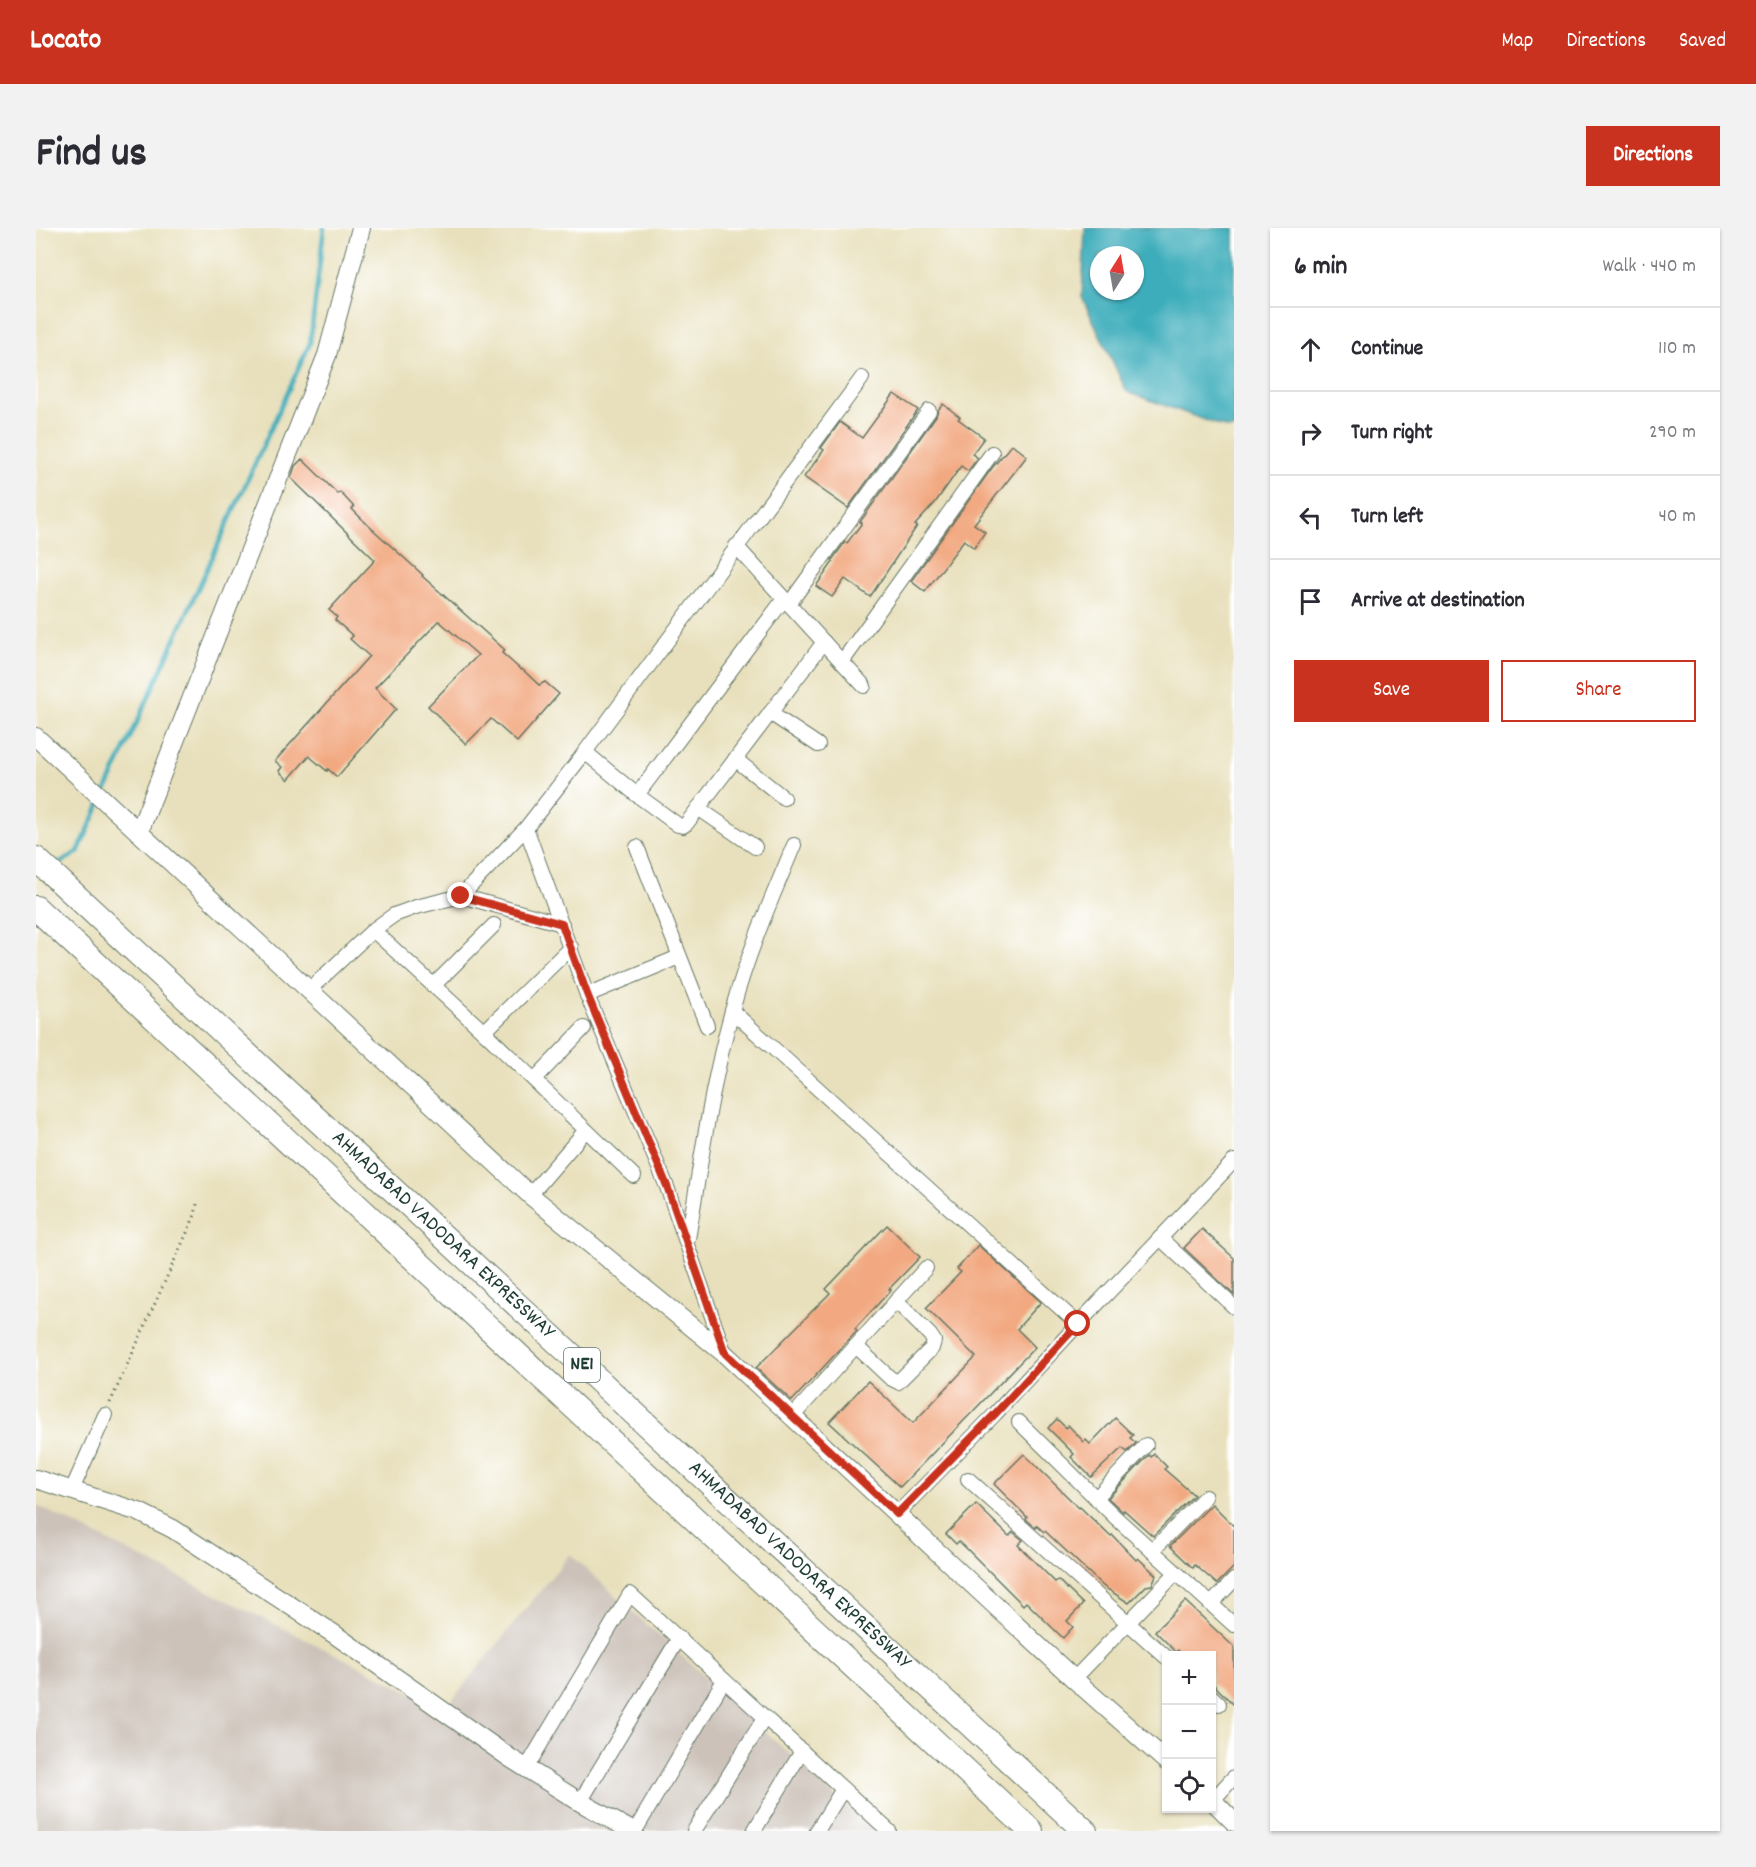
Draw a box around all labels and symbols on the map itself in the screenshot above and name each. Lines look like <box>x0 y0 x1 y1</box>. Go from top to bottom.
north arrow <box>1090 246 1144 300</box>
route end <box>447 882 473 908</box>
street label: AHMADABAD VADODARA EXPRESSWAY <box>324 1124 562 1348</box>
route start <box>1064 1310 1090 1336</box>
road number: NE1 <box>564 1348 600 1382</box>
street label: AHMADABAD VADODARA EXPRESSWAY <box>681 1455 918 1678</box>

